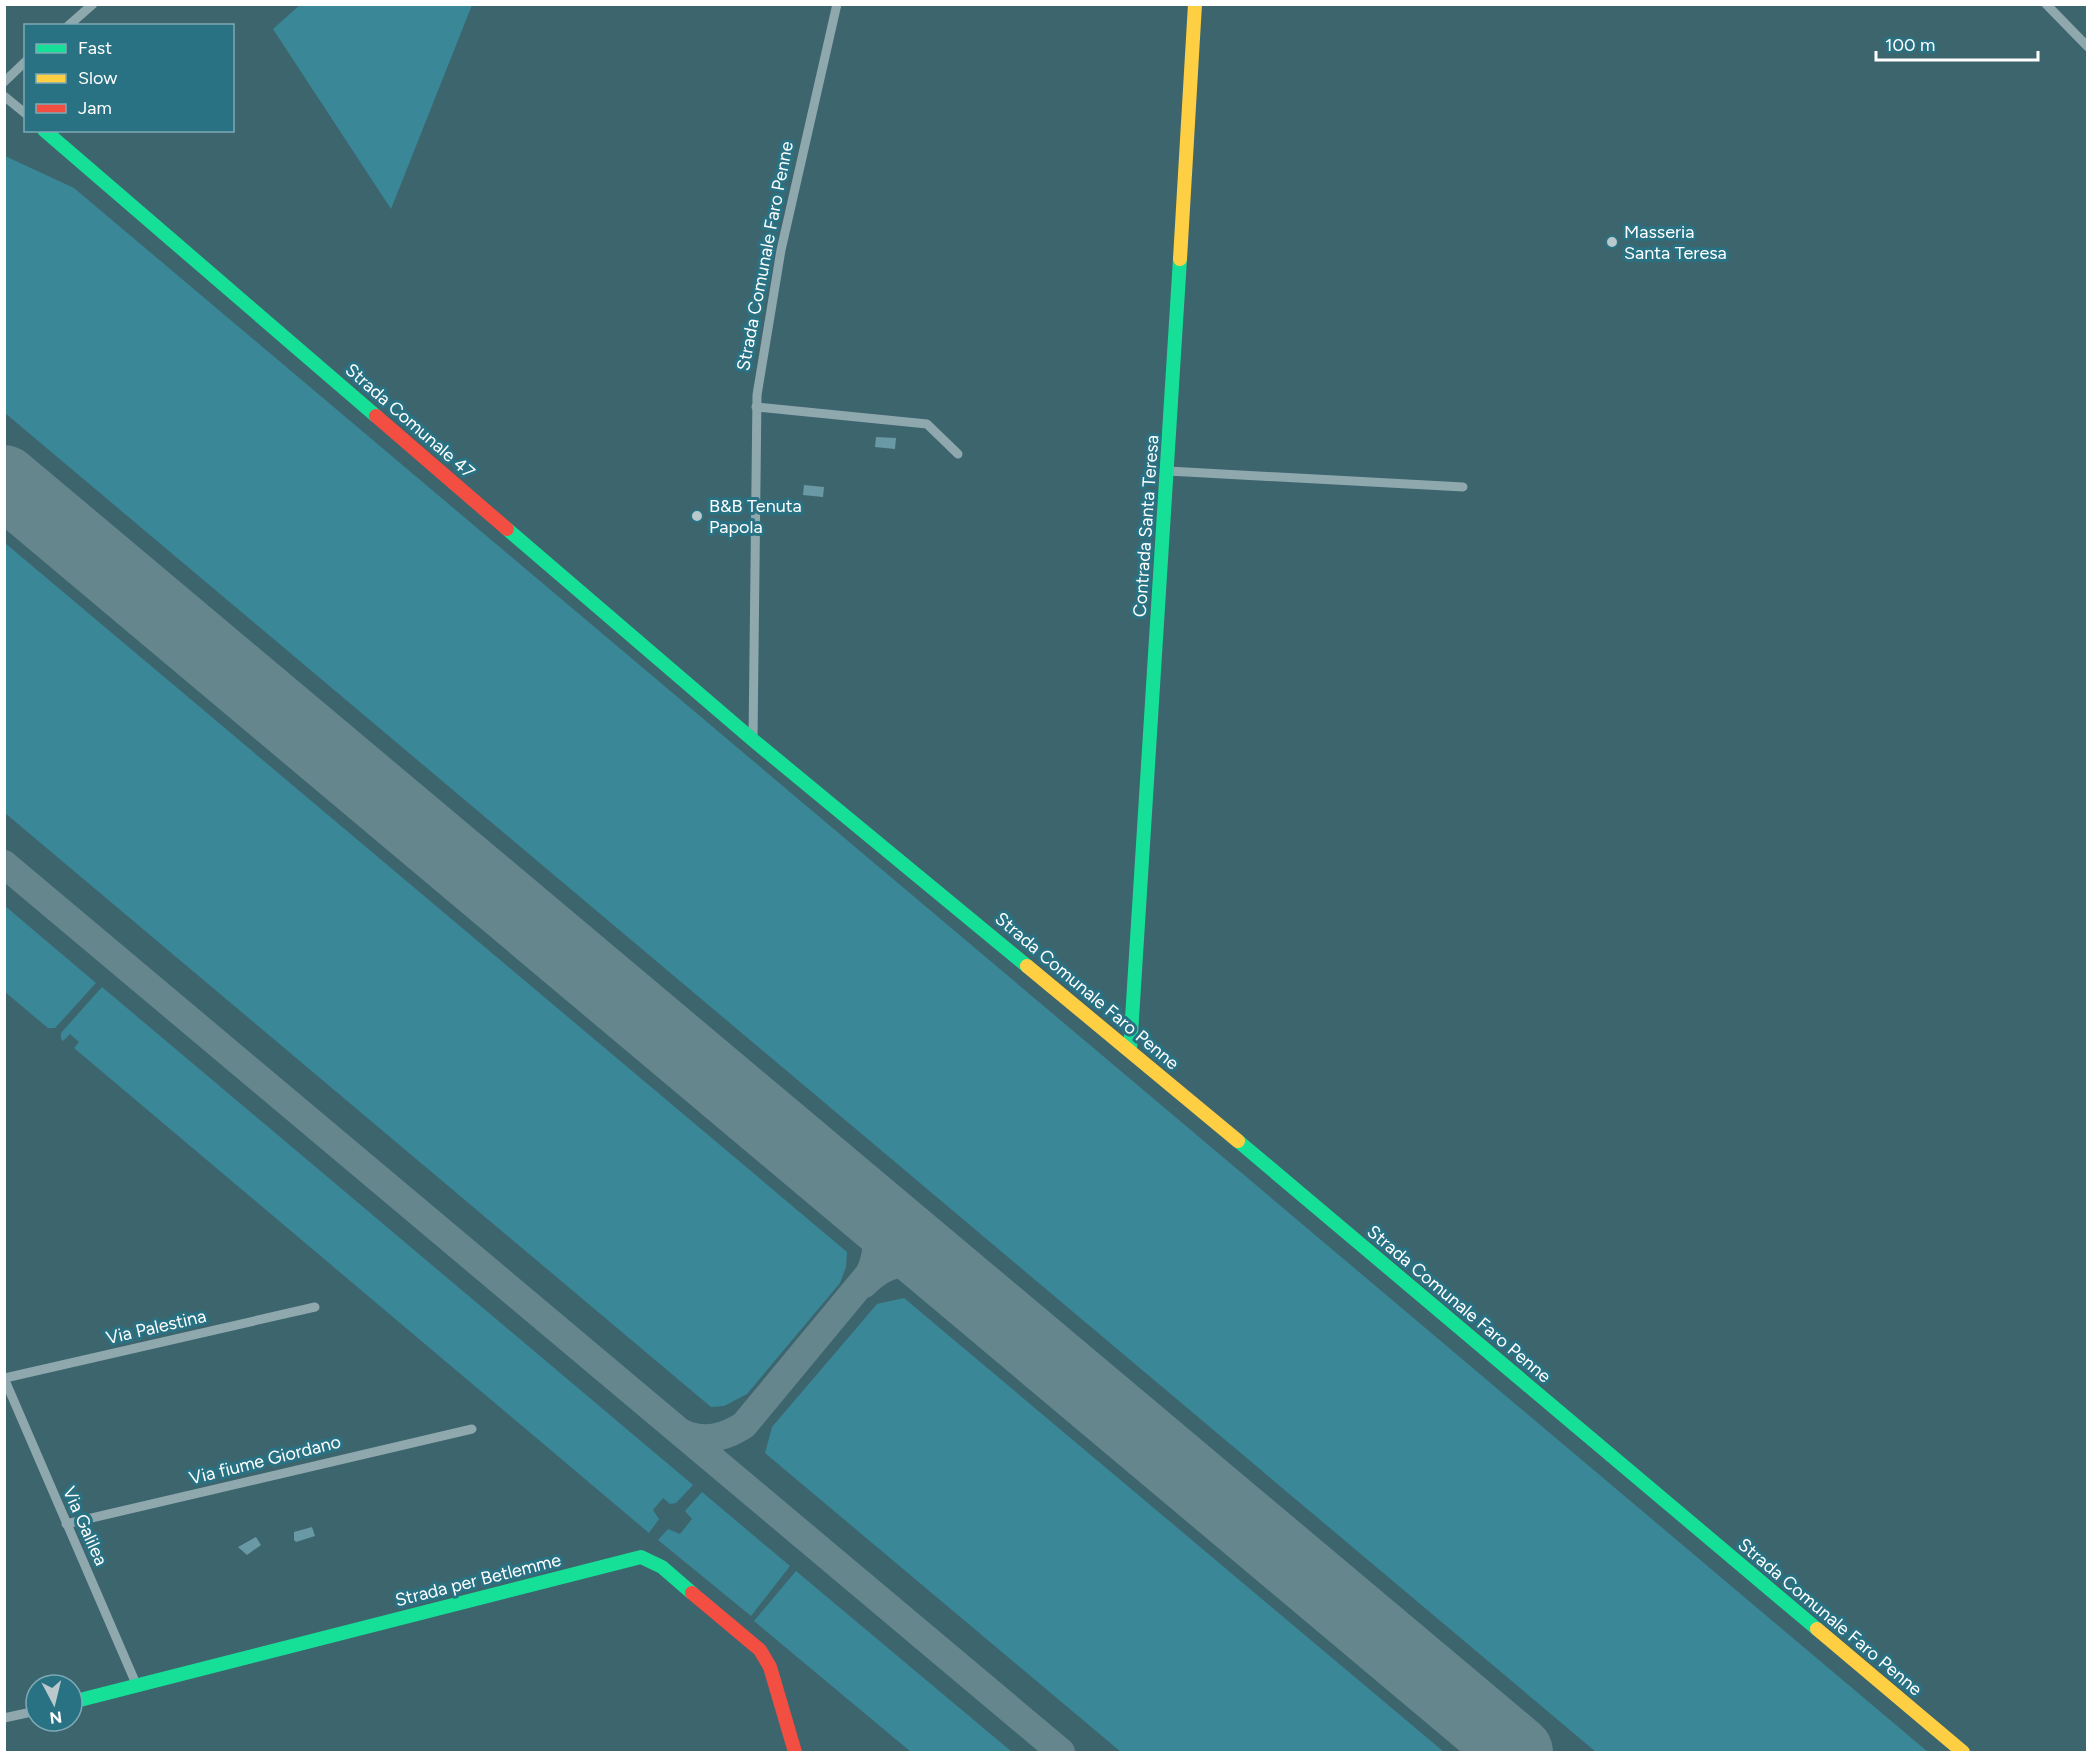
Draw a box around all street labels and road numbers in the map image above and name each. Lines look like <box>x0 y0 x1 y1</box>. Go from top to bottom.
street label: Strada Comunale Faro Penne <box>732 139 798 373</box>
street label: Strada Comunale 47 <box>341 359 479 483</box>
street label: Contrada Santa Teresa <box>1129 434 1163 618</box>
street label: Strada Comunale Faro Penne <box>991 908 1184 1075</box>
street label: Strada Comunale Faro Penne <box>1363 1221 1556 1388</box>
street label: Via Palestina <box>104 1305 208 1349</box>
street label: Via fiume Giordano <box>187 1431 343 1489</box>
street label: Via Galilea <box>58 1483 112 1569</box>
street label: Strada Comunale Faro Penne <box>1734 1534 1927 1701</box>
street label: Strada per Betlemme <box>393 1549 563 1611</box>

